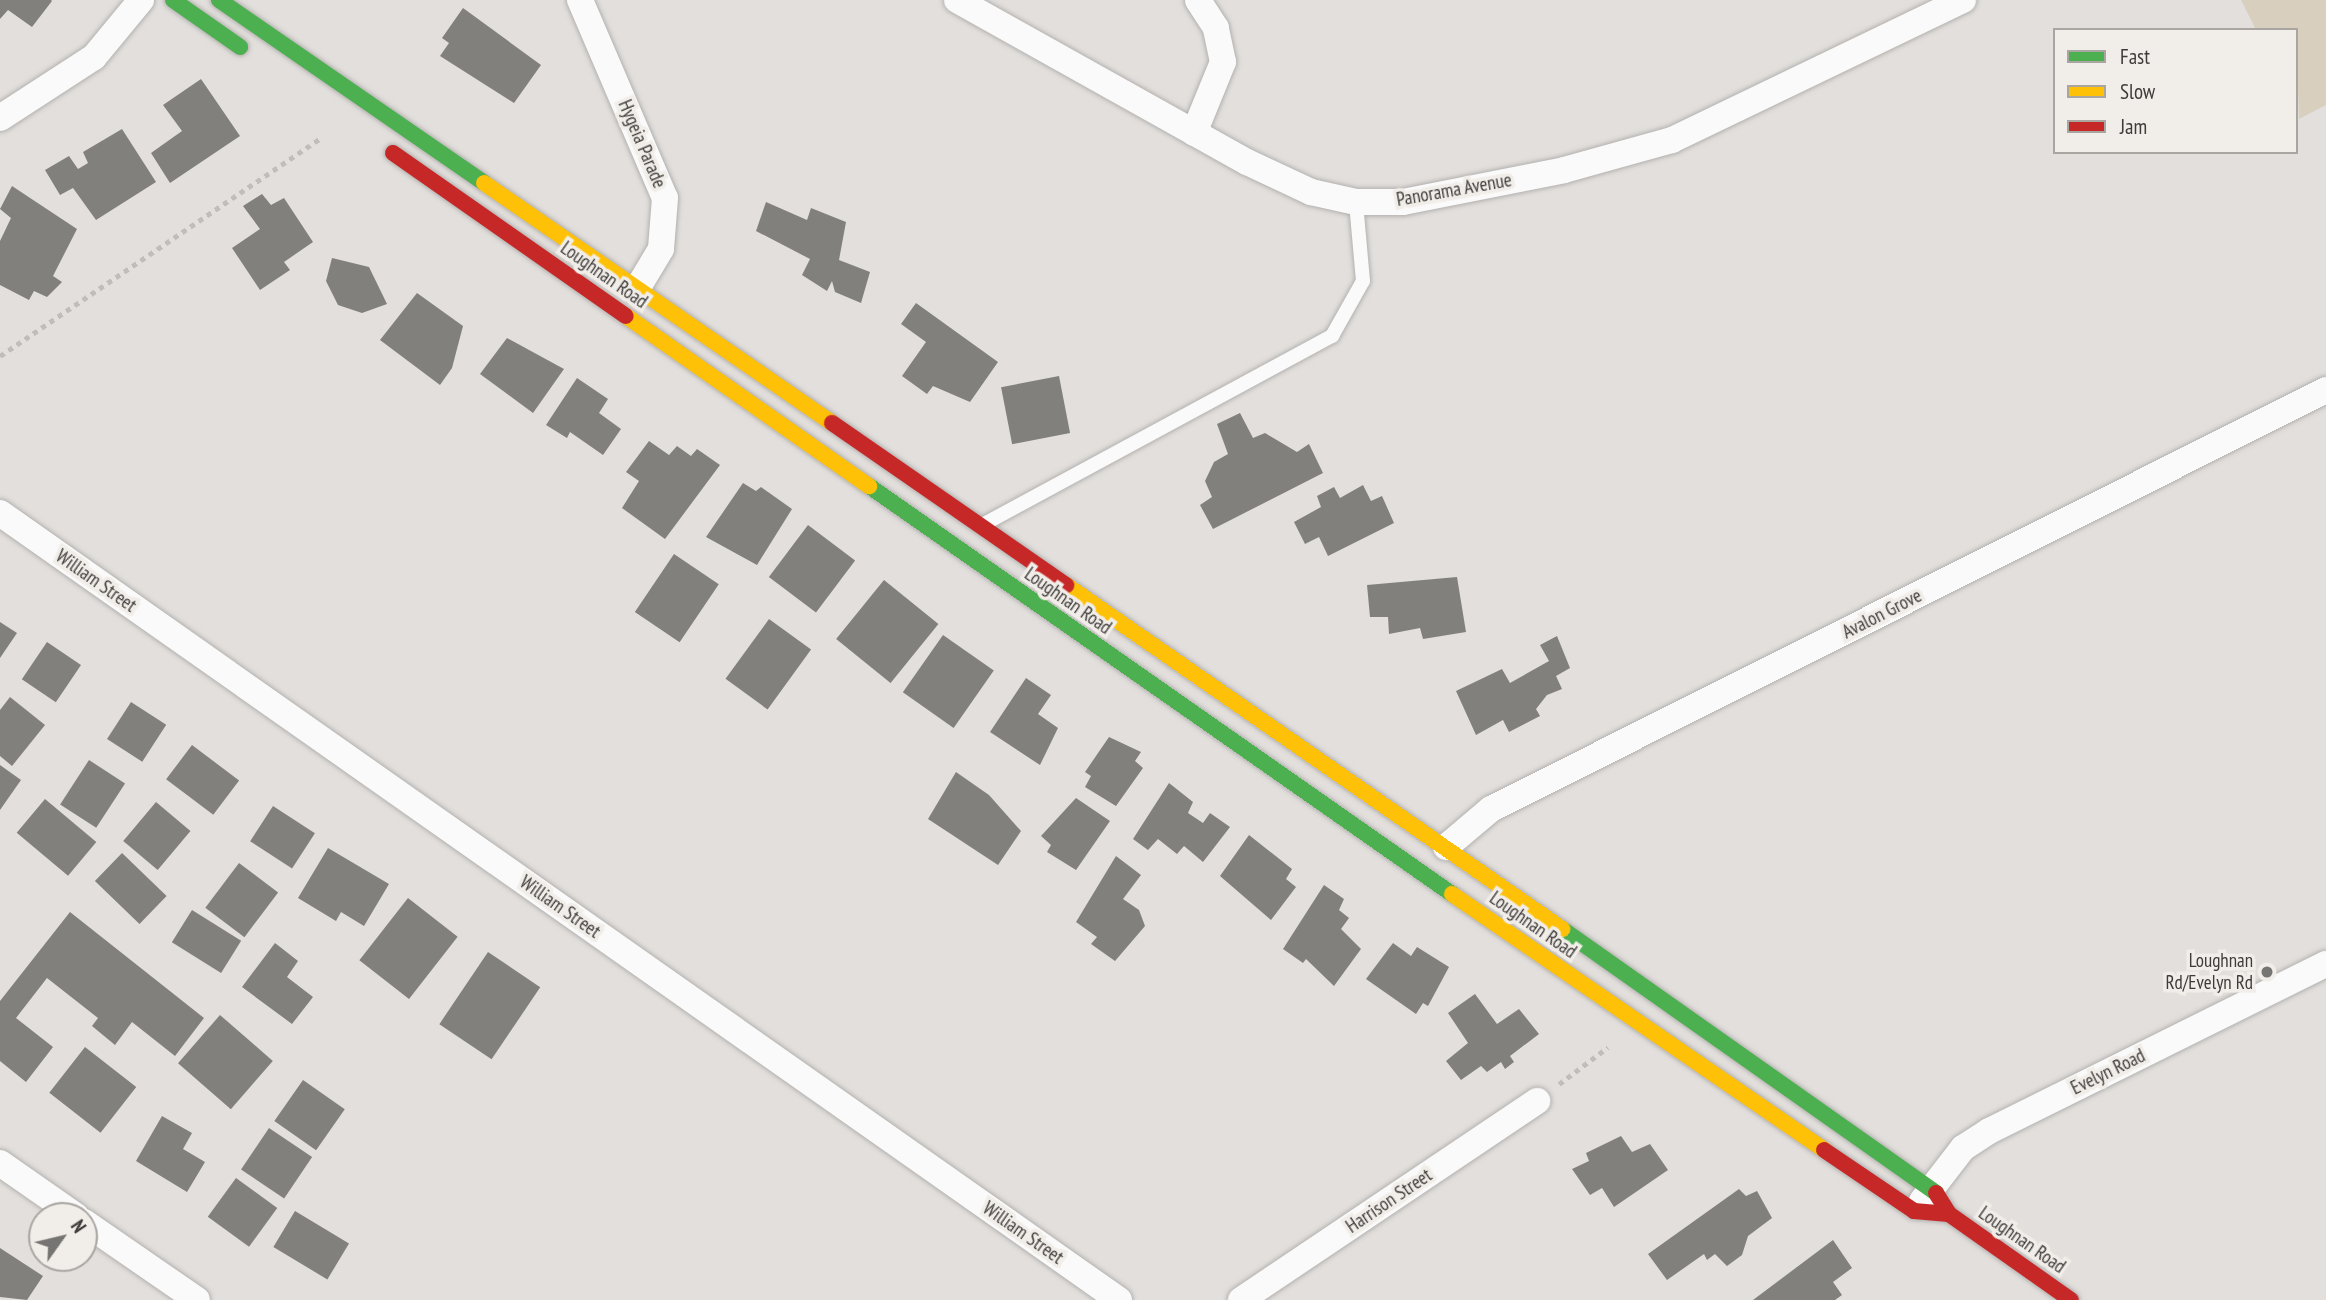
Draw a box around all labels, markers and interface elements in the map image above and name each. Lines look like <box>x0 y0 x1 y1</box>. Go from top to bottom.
legend <box>2053 28 2298 154</box>
text: Fast <box>2120 43 2150 70</box>
text: Slow <box>2120 78 2155 105</box>
street label: Hygeia Parade <box>613 96 671 192</box>
text: Jam <box>2120 113 2147 140</box>
street label: Panorama Avenue <box>1394 169 1514 211</box>
street label: Loughnan Road <box>556 237 652 313</box>
street label: William Street <box>51 545 141 617</box>
street label: Loughnan Road <box>1020 563 1116 639</box>
street label: Avalon Grove <box>1838 584 1926 644</box>
street label: William Street <box>515 871 605 943</box>
street label: Loughnan Road <box>1485 887 1581 963</box>
place label: Loughnan Rd/Evelyn Rd <box>2165 950 2253 994</box>
marker: Loughnan Rd/Evelyn Rd <box>2259 964 2275 980</box>
street label: Evelyn Road <box>2067 1044 2149 1100</box>
street label: Harrison Street <box>1342 1164 1436 1238</box>
street label: William Street <box>978 1197 1068 1269</box>
north arrow <box>28 1202 98 1272</box>
street label: Loughnan Road <box>1974 1202 2070 1278</box>
text: N <box>66 1215 92 1237</box>

